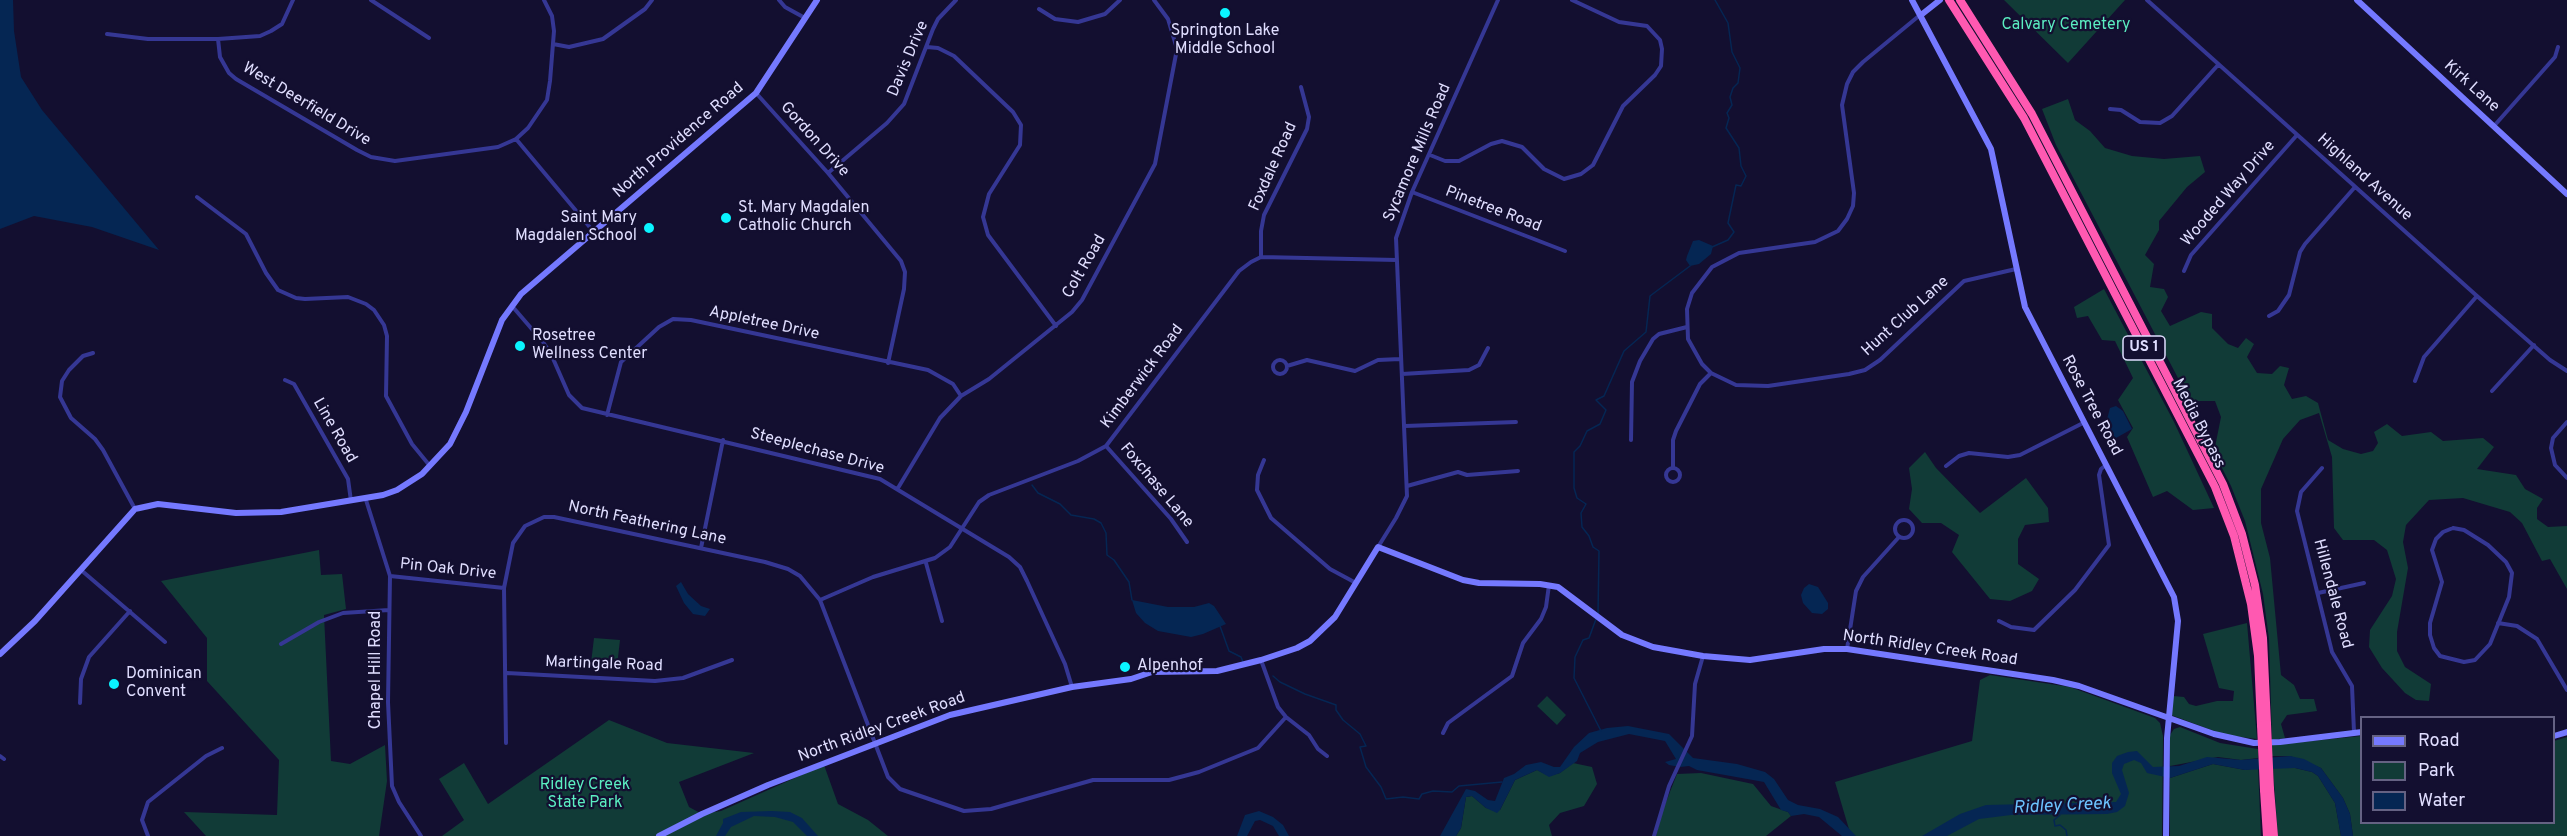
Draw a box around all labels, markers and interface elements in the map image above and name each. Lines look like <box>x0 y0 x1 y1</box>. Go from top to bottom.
marker: Springton Lake Middle School <box>1218 6 1232 20</box>
park label: Calvary Cemetery <box>2002 16 2130 36</box>
street label: Davis Drive <box>884 18 934 100</box>
place label: Springton Lake Middle School <box>1171 22 1279 60</box>
street label: Kirk Lane <box>2439 57 2503 117</box>
street label: West Deerfield Drive <box>238 59 374 151</box>
street label: North Providence Road <box>610 79 748 203</box>
street label: Sycamore Mills Road <box>1380 81 1456 225</box>
street label: Gordon Drive <box>775 99 853 181</box>
street label: Foxdale Road <box>1246 120 1302 214</box>
street label: Highland Avenue <box>2312 130 2416 226</box>
street label: Wooded Way Drive <box>2178 137 2280 251</box>
street label: Pinetree Road <box>1442 183 1544 237</box>
place label: St. Mary Magdalen Catholic Church <box>738 199 869 237</box>
place label: Saint Mary Magdalen School <box>515 209 637 247</box>
marker: St. Mary Magdalen Catholic Church <box>719 211 733 225</box>
marker: Saint Mary Magdalen School <box>642 221 656 235</box>
street label: Colt Road <box>1059 232 1111 302</box>
street label: Hunt Club Lane <box>1858 273 1954 361</box>
street label: Appletree Drive <box>707 303 821 345</box>
street label: Kimberwick Road <box>1098 321 1188 433</box>
place label: Rosetree Wellness Center <box>532 327 647 365</box>
road number: US 1 <box>2123 336 2165 360</box>
marker: Rosetree Wellness Center <box>513 339 527 353</box>
street label: Rose Tree Road <box>2057 353 2125 459</box>
street label: Media Bypass <box>2167 376 2229 472</box>
street label: Line Road <box>308 395 360 467</box>
street label: Steeplechase Drive <box>748 425 886 479</box>
street label: Foxchase Lane <box>1115 440 1197 532</box>
street label: North Feathering Lane <box>566 498 728 550</box>
street label: Hillendale Road <box>2308 537 2356 651</box>
street label: Pin Oak Drive <box>399 555 497 585</box>
street label: Chapel Hill Road <box>367 611 387 729</box>
street label: North Ridley Creek Road <box>1841 627 2019 671</box>
street label: Martingale Road <box>545 653 663 677</box>
place label: Alpenhof <box>1137 657 1202 677</box>
marker: Alpenhof <box>1118 660 1132 674</box>
place label: Dominican Convent <box>126 665 202 703</box>
marker: Dominican Convent <box>107 677 121 691</box>
street label: North Ridley Creek Road <box>796 689 968 767</box>
legend <box>2360 716 2555 824</box>
text: Road <box>2418 730 2460 753</box>
text: Park <box>2418 760 2455 783</box>
park label: Ridley Creek State Park <box>540 776 630 814</box>
text: Water <box>2418 790 2465 813</box>
water label: Ridley Creek <box>2013 794 2111 820</box>

